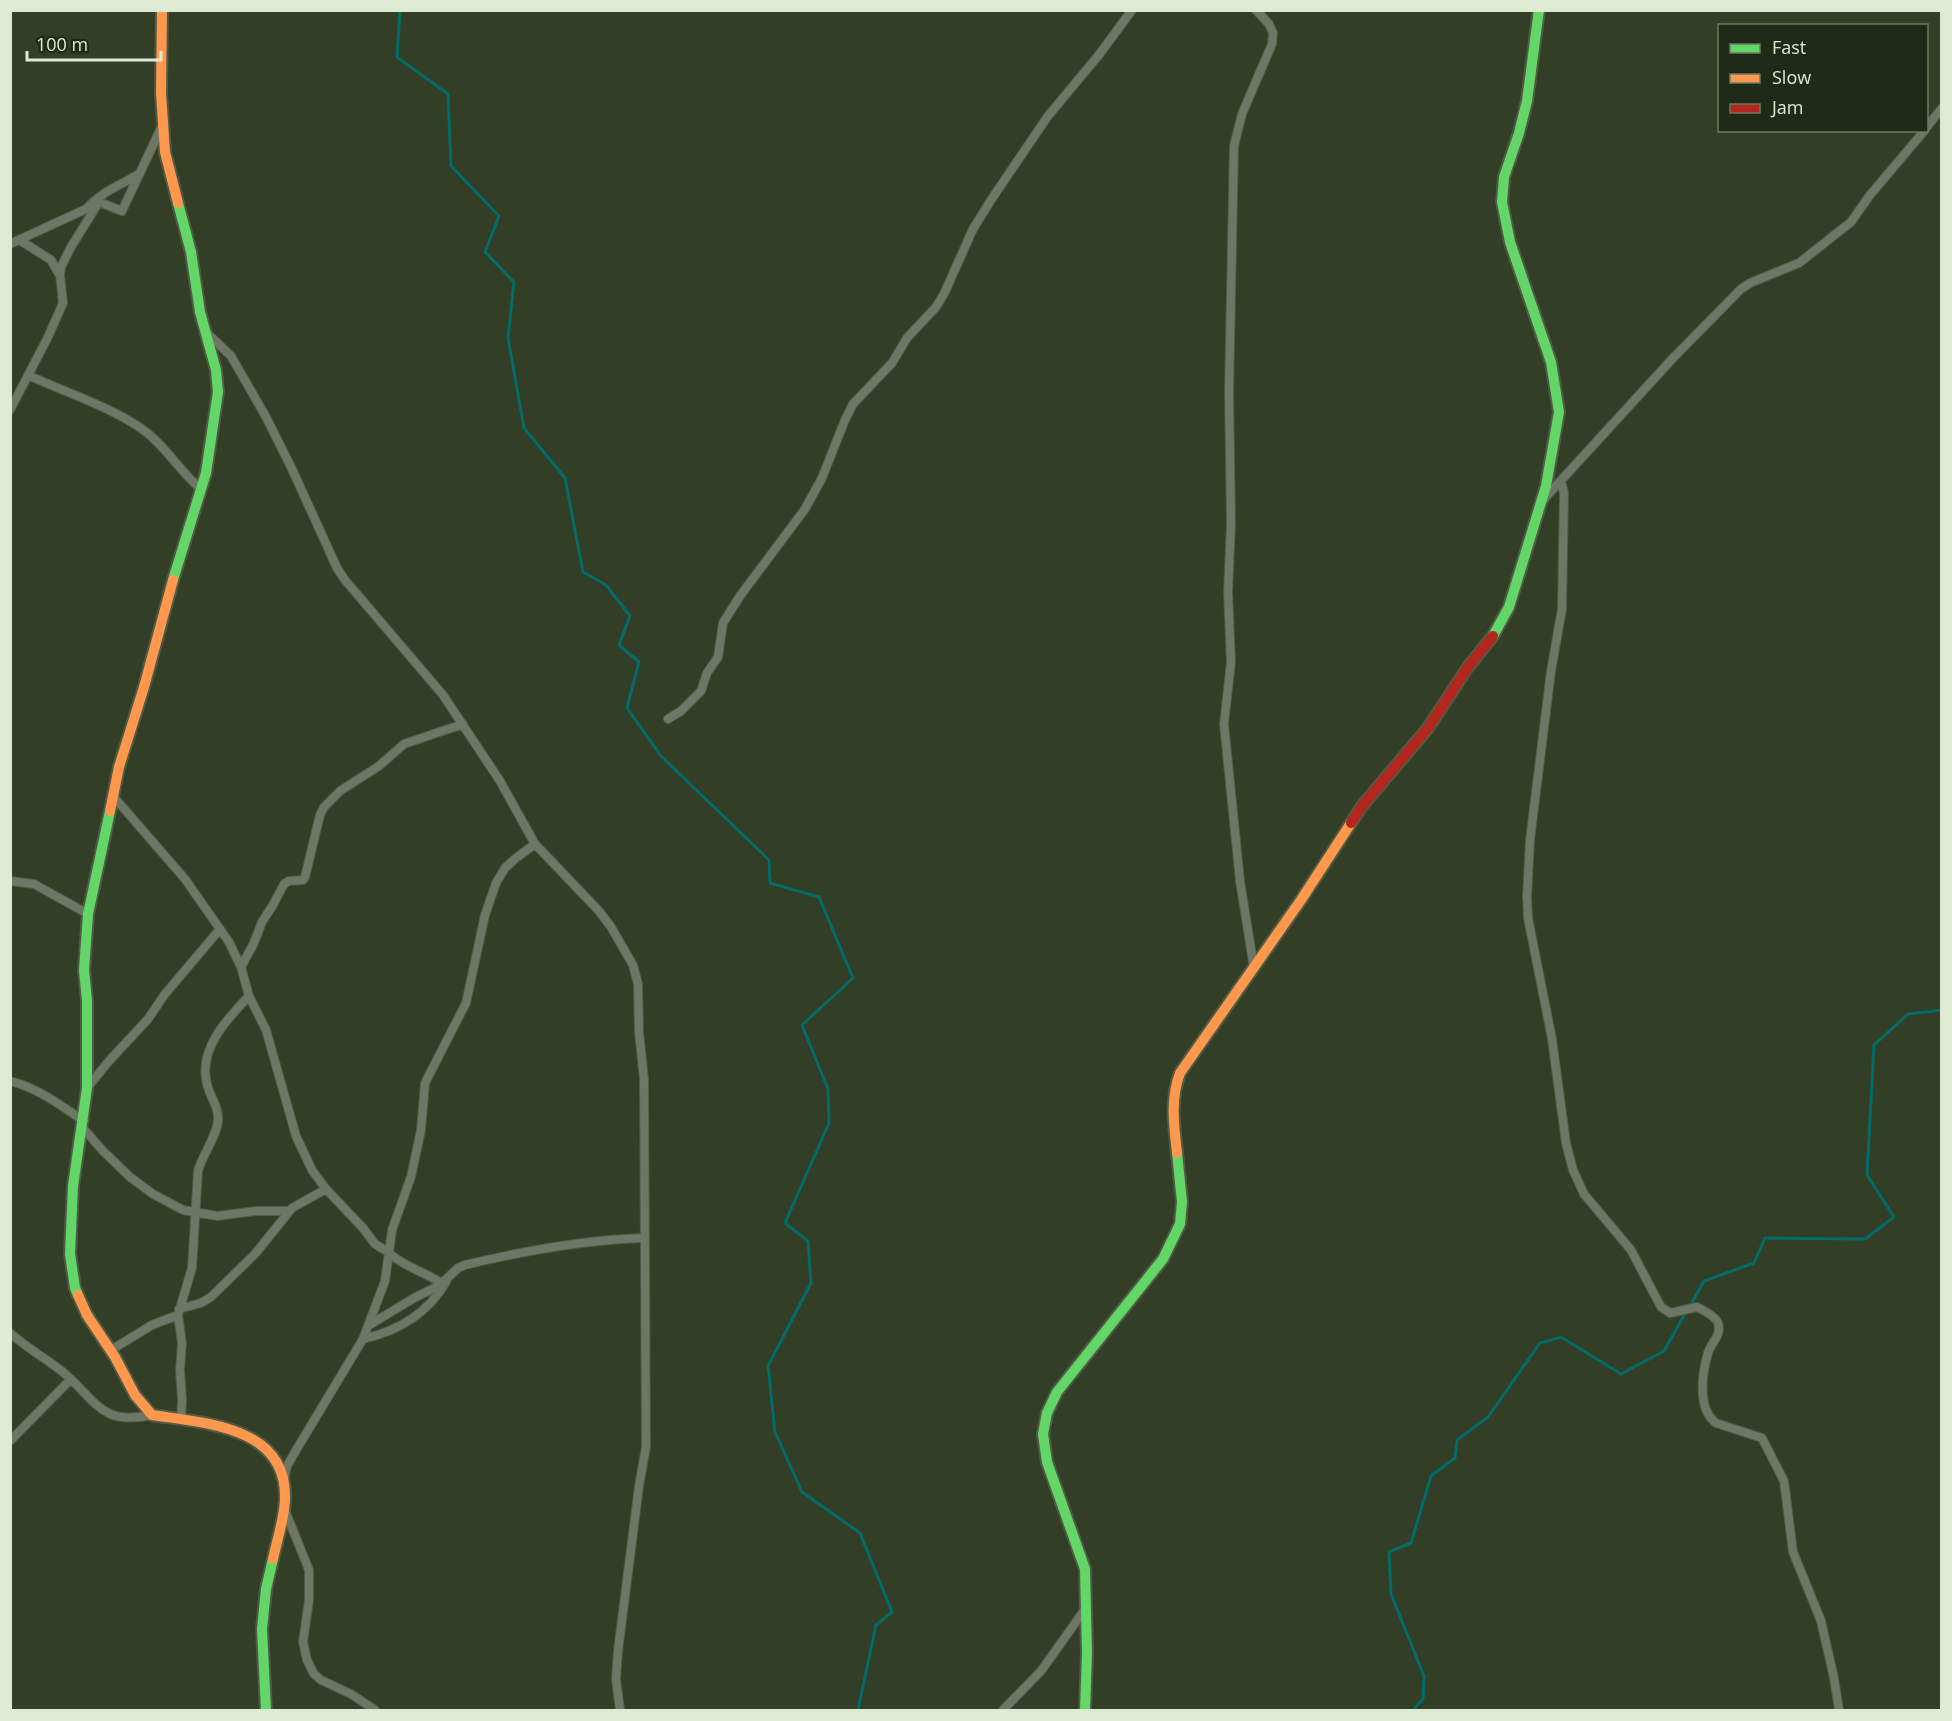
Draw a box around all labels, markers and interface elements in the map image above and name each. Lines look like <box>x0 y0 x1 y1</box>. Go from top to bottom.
scale bar <box>27 24 160 62</box>
legend <box>1718 24 1928 132</box>
text: 100 m <box>36 32 88 56</box>
text: Fast <box>1772 35 1806 59</box>
text: Slow <box>1772 65 1811 89</box>
text: Jam <box>1770 95 1804 119</box>

